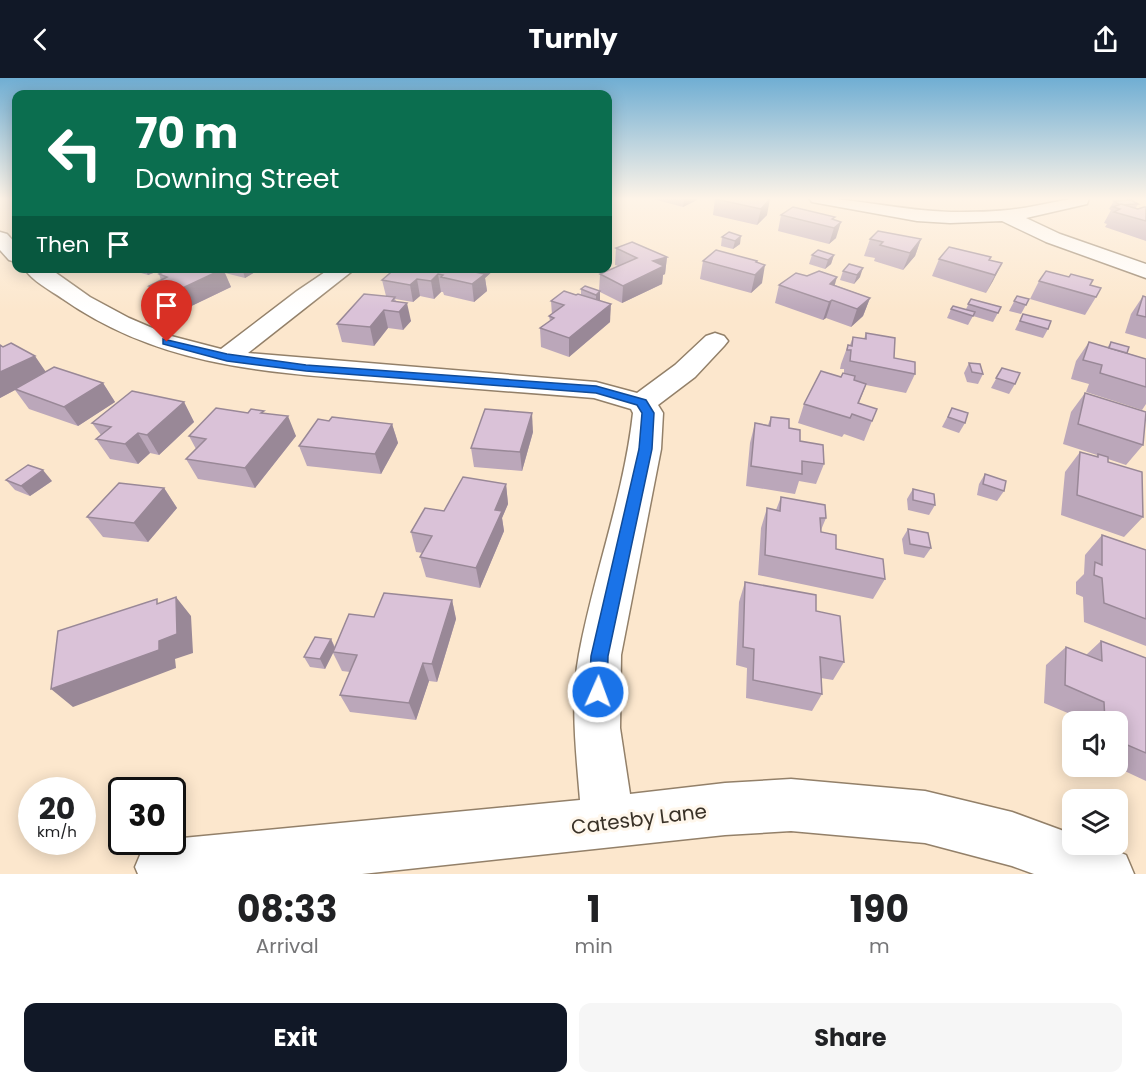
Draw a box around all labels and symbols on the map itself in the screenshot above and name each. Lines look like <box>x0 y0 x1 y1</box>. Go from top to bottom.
pin <box>141 280 192 342</box>
position arrow <box>566 660 630 724</box>
speed limit sign: 30 <box>108 777 186 855</box>
street label: Catesby Lane <box>570 797 708 841</box>

